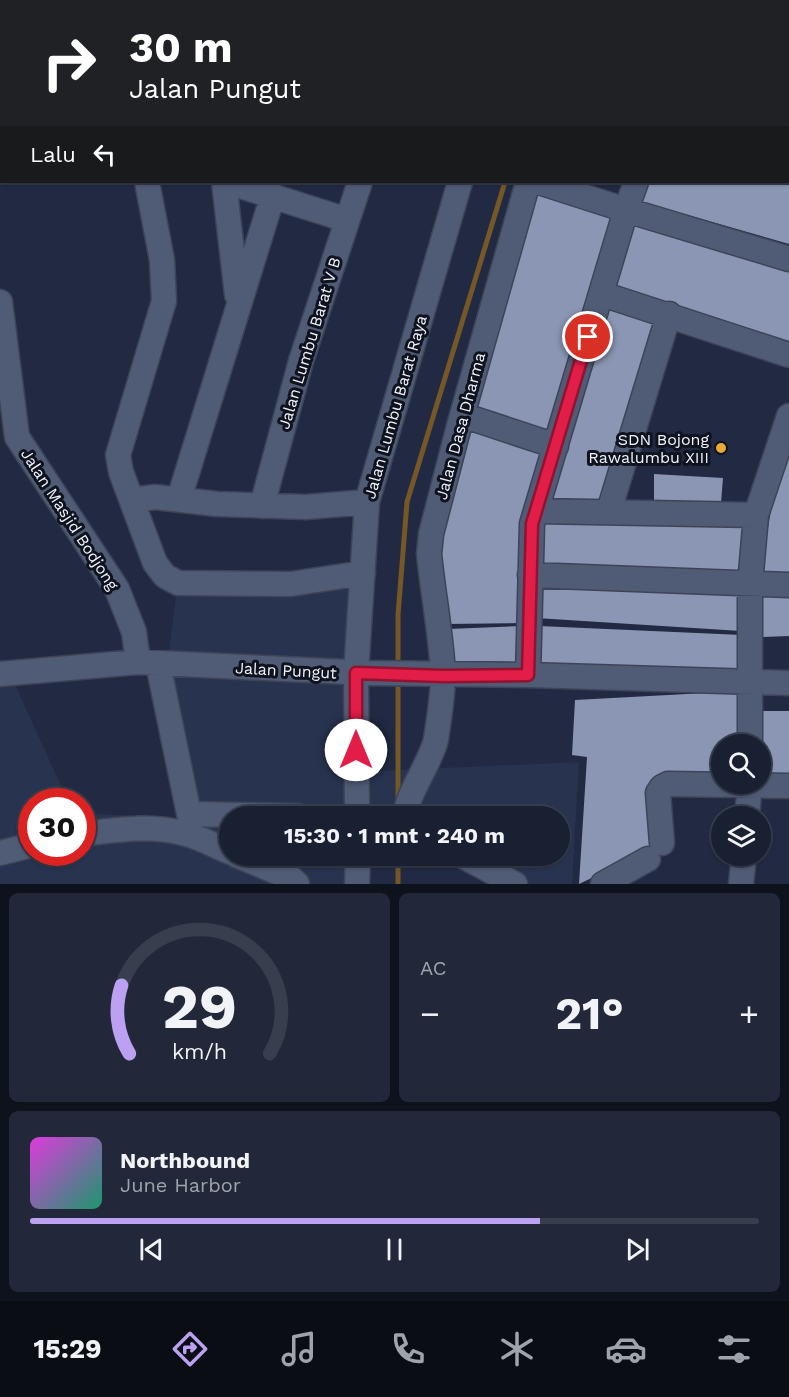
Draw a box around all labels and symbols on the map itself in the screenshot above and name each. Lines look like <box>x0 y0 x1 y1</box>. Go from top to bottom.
street label: Jalan Lumbu Barat V B <box>274 255 345 431</box>
pin <box>562 311 613 362</box>
street label: Jalan Lumbu Barat Raya <box>360 313 431 501</box>
street label: Jalan Dasa Dharma <box>432 350 489 502</box>
place label: SDN Bojong Rawalumbu XIII <box>588 430 709 467</box>
marker: SDN Bojong Rawalumbu XIII <box>714 441 728 455</box>
street label: Jalan Masjid Bodjong <box>17 445 123 594</box>
street label: Jalan Pungut <box>235 658 338 683</box>
position arrow <box>324 718 388 782</box>
speed limit sign: 30 <box>18 788 96 866</box>

